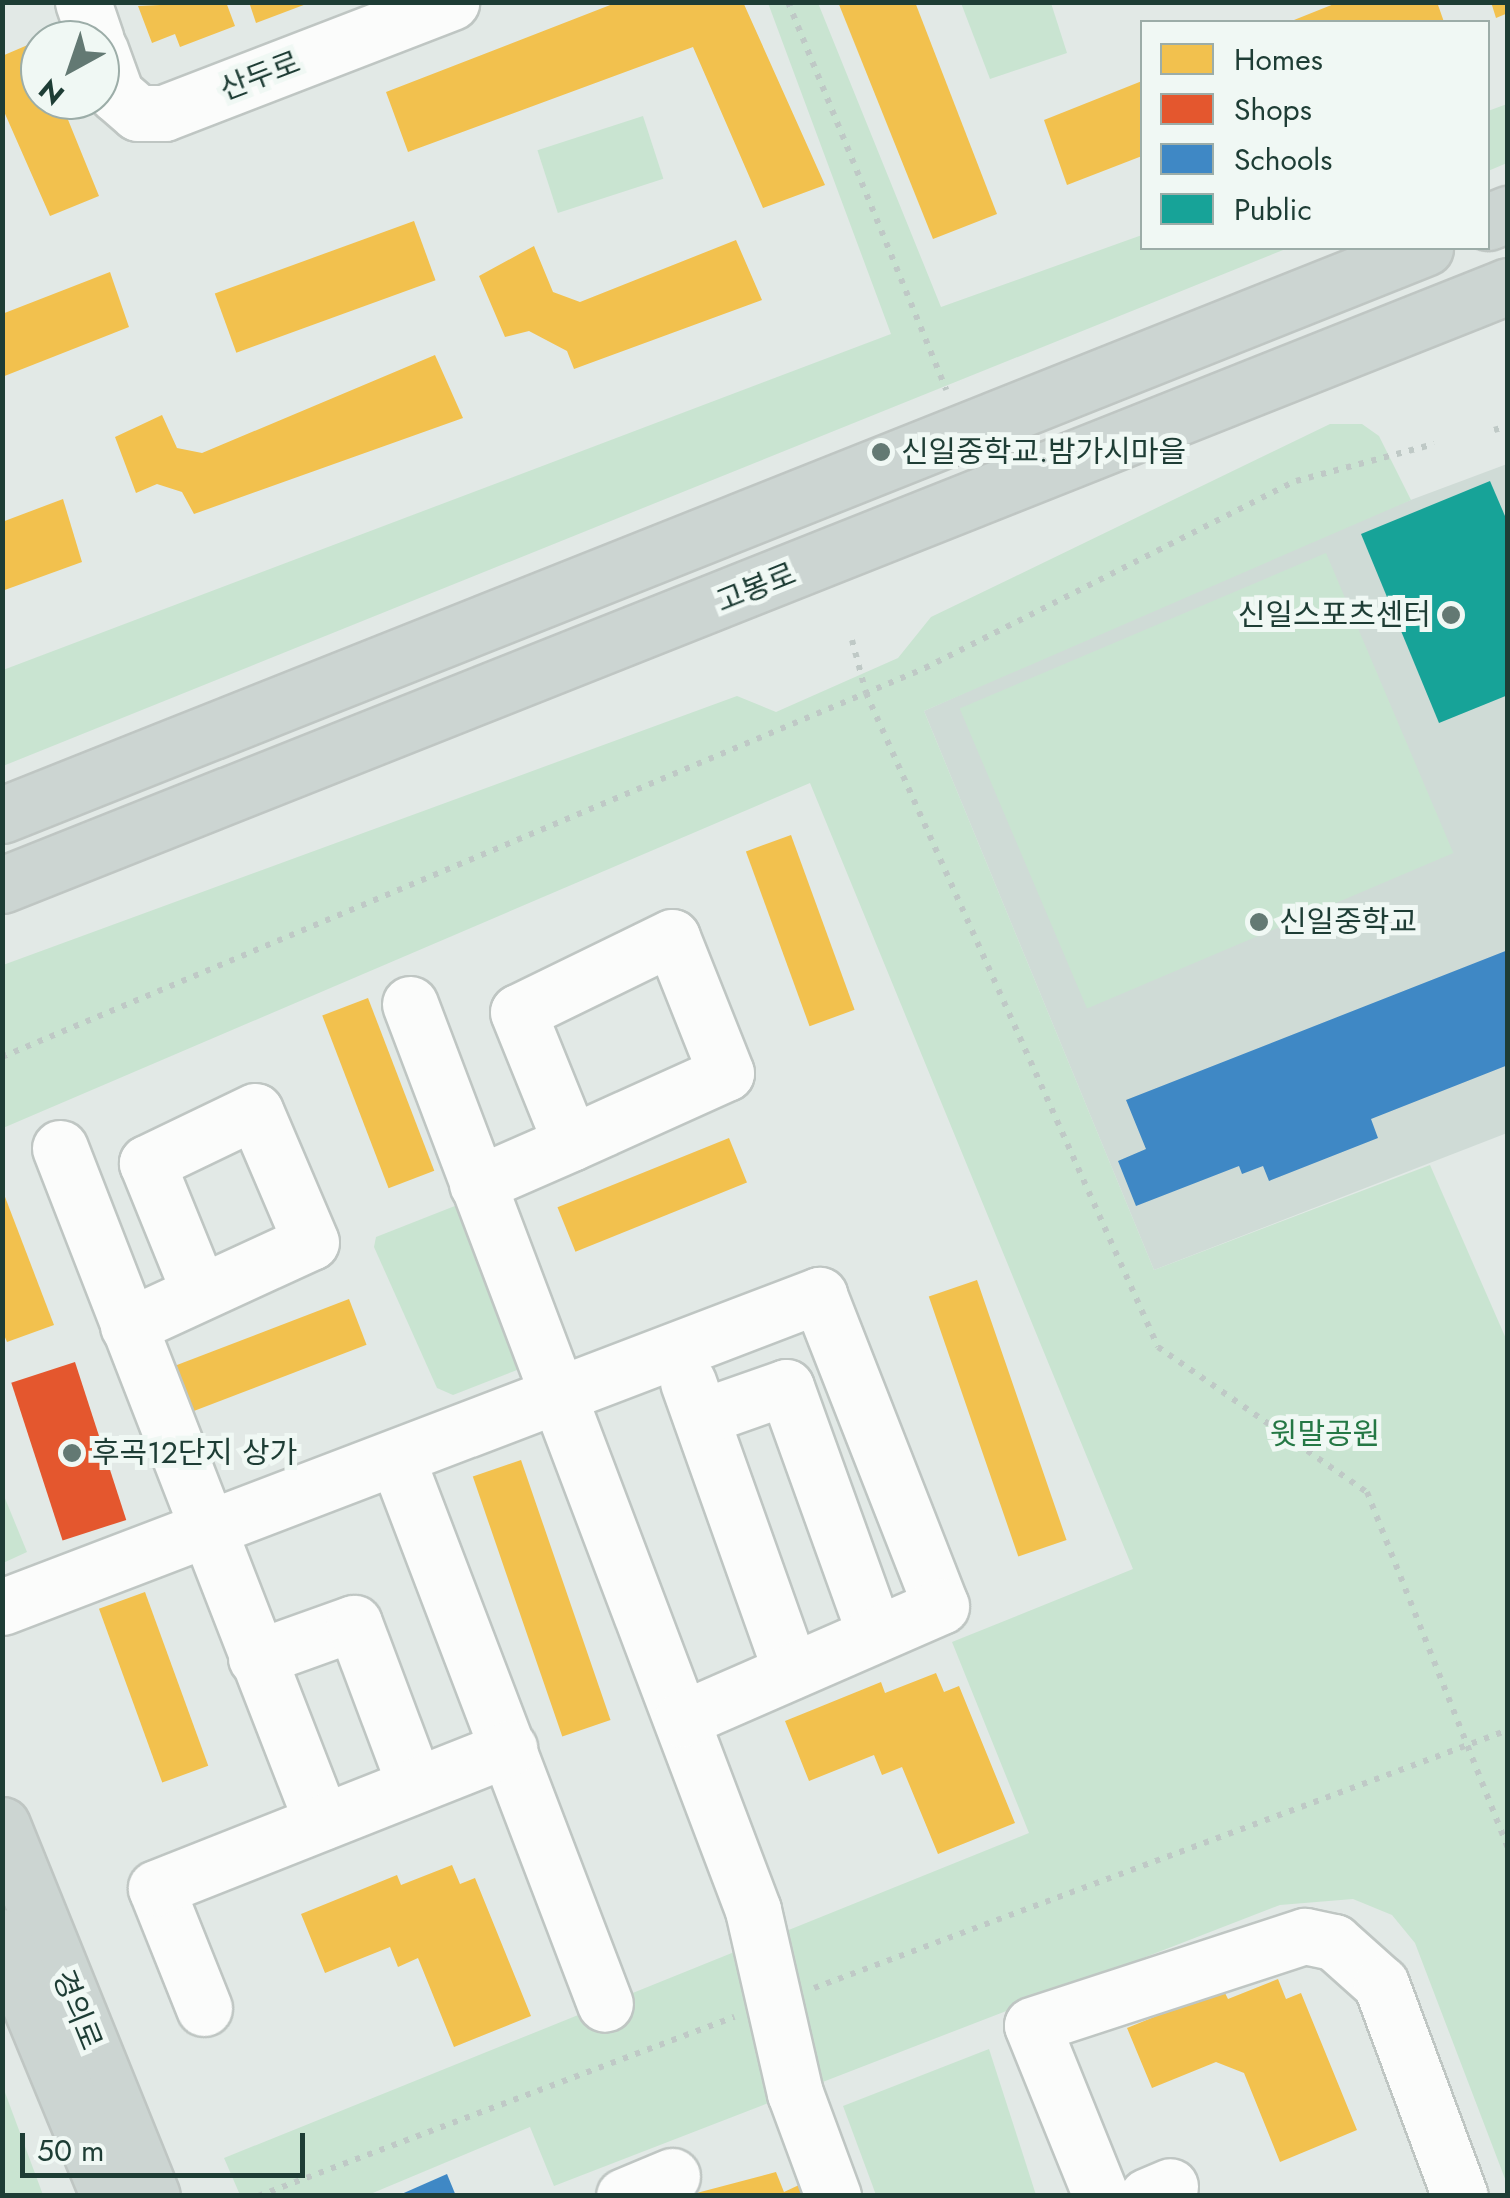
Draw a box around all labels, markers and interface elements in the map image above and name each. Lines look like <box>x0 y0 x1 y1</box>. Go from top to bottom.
north arrow <box>20 20 120 120</box>
legend <box>1140 20 1490 250</box>
text: Homes <box>1234 38 1323 81</box>
street label: 산두로 <box>215 44 305 108</box>
text: N <box>30 69 73 115</box>
text: Shops <box>1234 88 1312 131</box>
text: Schools <box>1234 138 1332 181</box>
text: Public <box>1234 188 1312 231</box>
place label: 신일중학교.밤가시마을 <box>901 434 1186 470</box>
marker: 신일중학교.밤가시마을 <box>870 441 892 463</box>
street label: 고봉로 <box>711 556 801 620</box>
place label: 신일스포츠센터 <box>1238 597 1431 633</box>
marker: 신일스포츠센터 <box>1440 604 1462 626</box>
place label: 신일중학교 <box>1279 904 1417 940</box>
marker: 신일중학교 <box>1248 911 1270 933</box>
park label: 윗말공원 <box>1270 1416 1380 1452</box>
place label: 후곡12단지 상가 <box>92 1435 297 1471</box>
marker: 후곡12단지 상가 <box>61 1442 83 1464</box>
street label: 경의로 <box>45 1965 109 2055</box>
scale bar <box>25 2113 310 2175</box>
text: 50 m <box>37 2129 104 2172</box>

